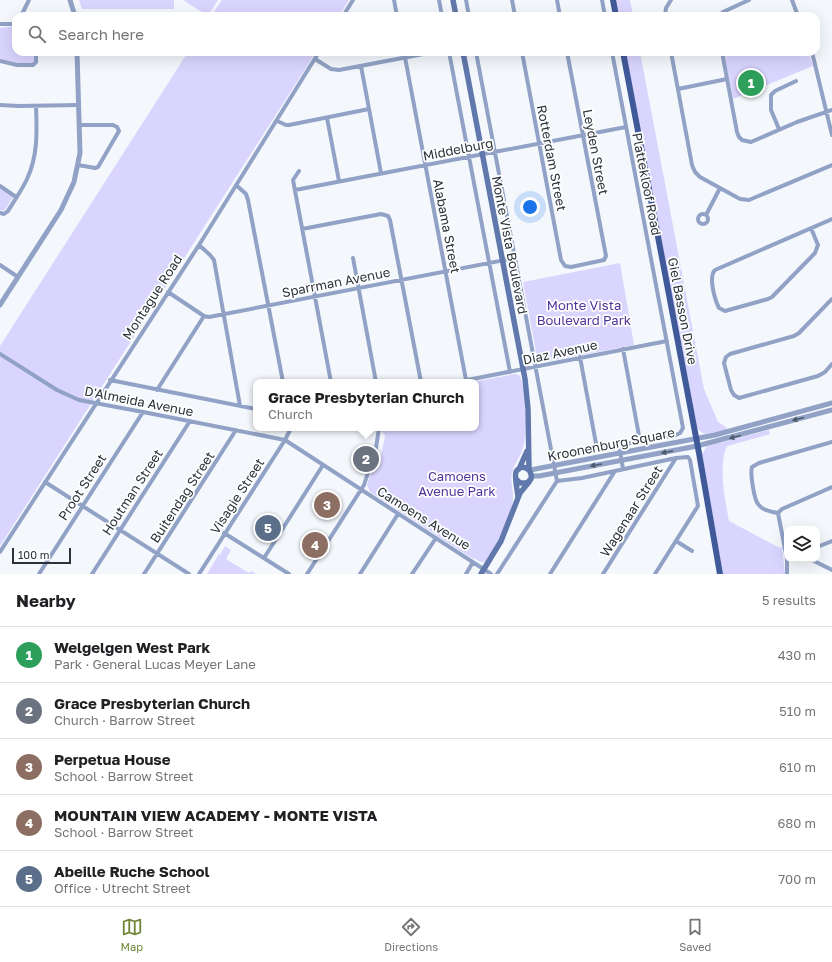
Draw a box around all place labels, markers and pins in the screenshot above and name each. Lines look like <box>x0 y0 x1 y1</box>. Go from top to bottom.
pin: 1 <box>738 68 764 98</box>
pin: 2 <box>353 444 379 474</box>
pin: 3 <box>314 490 340 520</box>
pin: 5 <box>255 513 281 543</box>
pin: 4 <box>302 530 328 560</box>

